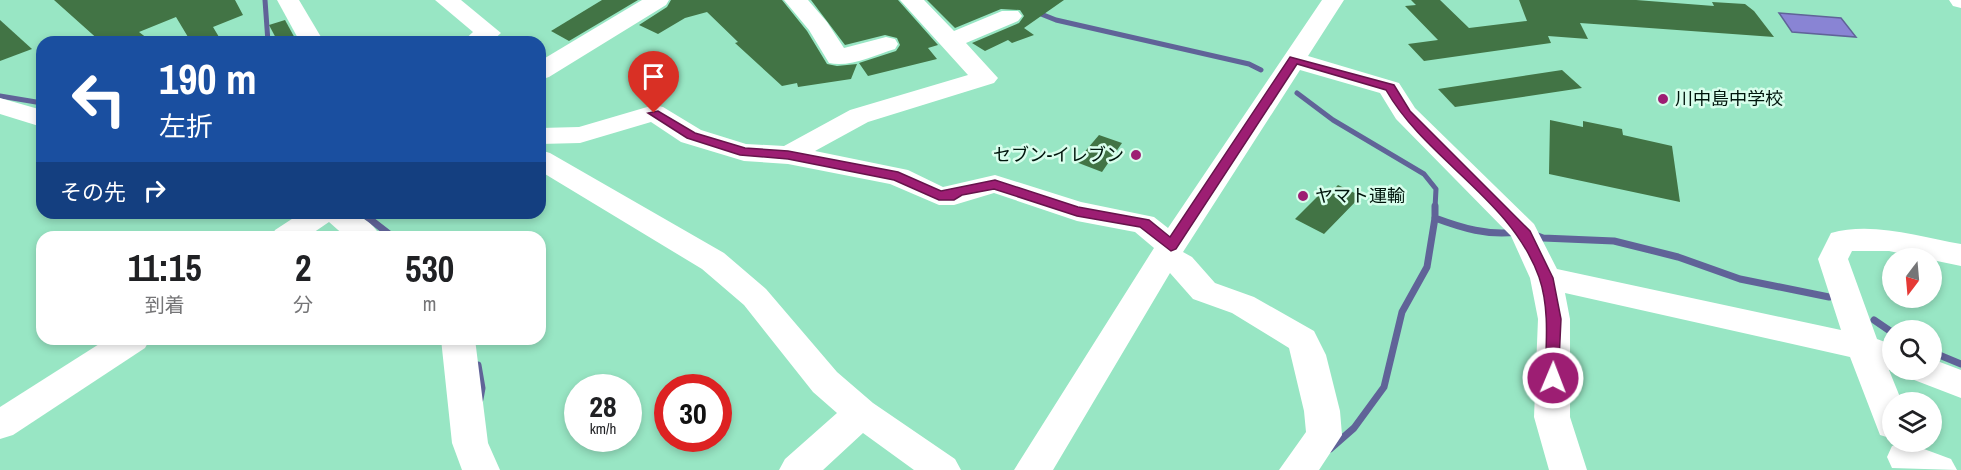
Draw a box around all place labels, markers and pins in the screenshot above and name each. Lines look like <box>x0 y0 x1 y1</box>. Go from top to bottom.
pin <box>628 51 679 113</box>
place label: 川中島中学校 <box>1675 86 1783 111</box>
marker: 川中島中学校 <box>1656 92 1670 106</box>
place label: セブン-イレブン <box>993 142 1124 167</box>
marker: セブン-イレブン <box>1129 148 1143 162</box>
place label: ヤマト運輸 <box>1315 183 1405 208</box>
marker: ヤマト運輸 <box>1296 189 1310 203</box>

